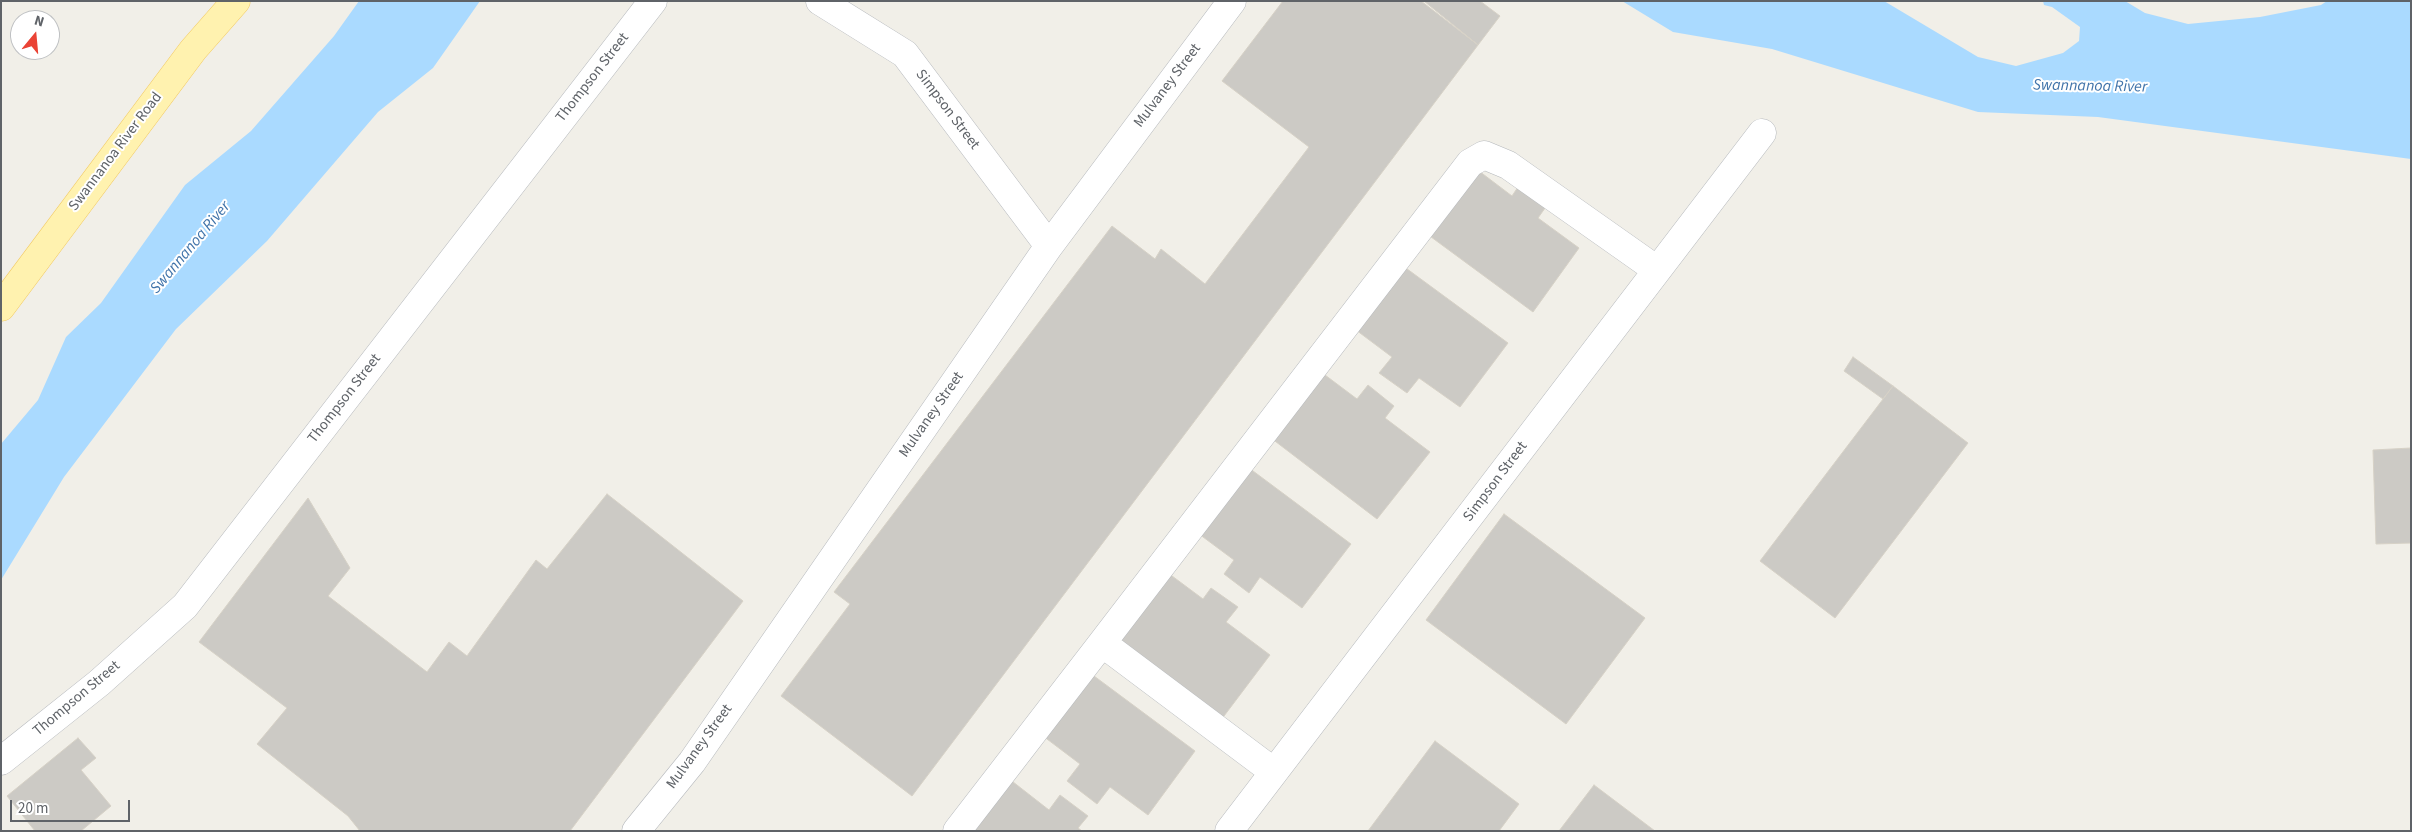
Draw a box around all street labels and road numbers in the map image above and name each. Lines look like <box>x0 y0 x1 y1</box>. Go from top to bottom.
street label: Thompson Street <box>553 30 633 126</box>
street label: Mulvaney Street <box>1131 40 1205 132</box>
street label: Simpson Street <box>911 66 983 154</box>
street label: Swannanoa River Road <box>66 89 166 215</box>
street label: Thompson Street <box>305 351 385 447</box>
street label: Mulvaney Street <box>896 369 968 461</box>
street label: Simpson Street <box>1460 438 1532 526</box>
street label: Thompson Street <box>30 657 124 741</box>
street label: Mulvaney Street <box>663 701 737 793</box>

